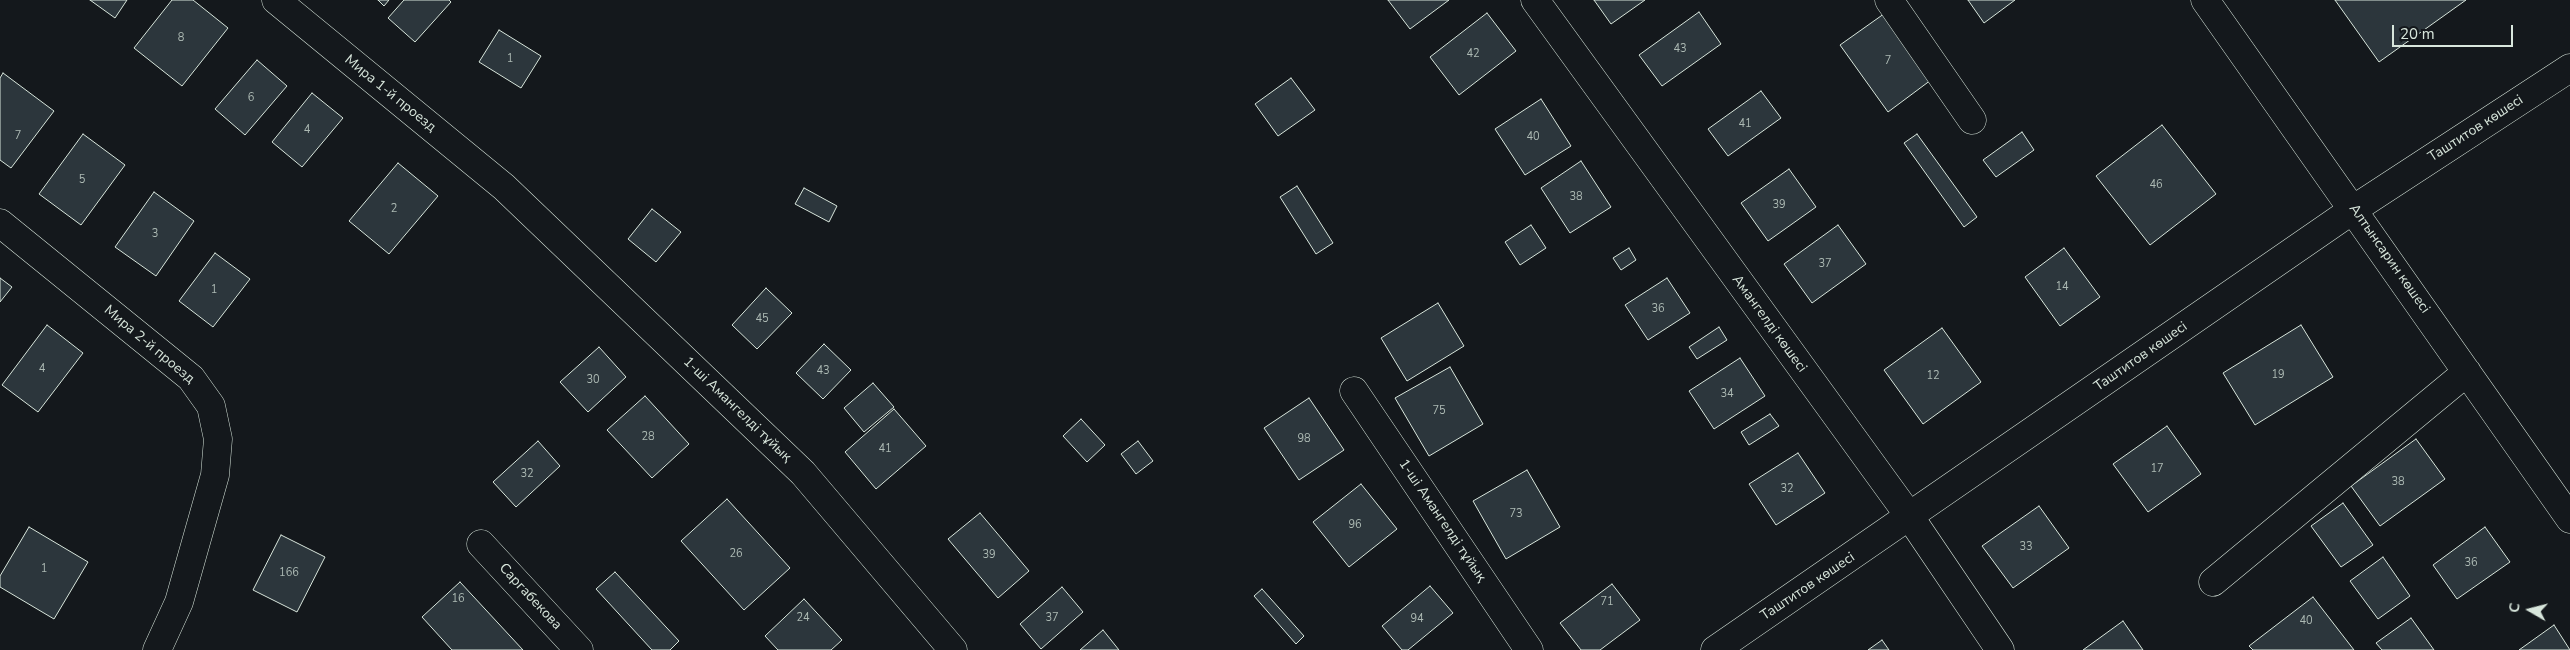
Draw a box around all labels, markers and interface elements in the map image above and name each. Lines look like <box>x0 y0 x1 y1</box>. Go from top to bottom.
scale bar <box>2395 15 2516 47</box>
text: 20 m <box>2400 24 2435 44</box>
house number: 8 <box>178 31 184 45</box>
house number: 43 <box>1673 42 1687 56</box>
house number: 42 <box>1466 47 1480 61</box>
street label: Мира 1-й проезд <box>341 52 439 136</box>
house number: 1 <box>507 52 513 66</box>
house number: 7 <box>1885 54 1891 68</box>
house number: 6 <box>248 91 254 105</box>
street label: Таштитов көшесі <box>2425 92 2527 166</box>
house number: 41 <box>1738 117 1752 131</box>
house number: 4 <box>304 123 310 137</box>
house number: 7 <box>15 129 21 143</box>
house number: 40 <box>1526 130 1540 144</box>
house number: 5 <box>79 173 85 187</box>
house number: 46 <box>2149 178 2163 192</box>
house number: 38 <box>1569 190 1583 204</box>
house number: 39 <box>1772 198 1786 212</box>
street label: Алтынсарин көшесі <box>2345 201 2433 317</box>
house number: 2 <box>391 202 397 216</box>
house number: 3 <box>152 227 158 241</box>
house number: 37 <box>1818 257 1832 271</box>
street label: Амангелді көшесі <box>1728 272 1810 376</box>
house number: 14 <box>2055 280 2069 294</box>
house number: 1 <box>211 283 217 297</box>
street label: Мира 2-й проезд <box>100 302 198 388</box>
house number: 36 <box>1651 302 1665 316</box>
house number: 45 <box>755 312 769 326</box>
street label: Таштитов көшесі <box>2091 319 2191 395</box>
street label: 1-ші Амангелді тұйық <box>679 354 795 466</box>
house number: 4 <box>39 362 45 376</box>
house number: 43 <box>816 364 830 378</box>
house number: 19 <box>2271 368 2285 382</box>
house number: 12 <box>1926 369 1940 383</box>
house number: 30 <box>586 373 600 387</box>
house number: 34 <box>1720 387 1734 401</box>
house number: 75 <box>1432 404 1446 418</box>
house number: 28 <box>641 430 655 444</box>
house number: 98 <box>1297 432 1311 446</box>
house number: 41 <box>878 442 892 456</box>
street label: 1-ші Амангелді тұйық <box>1395 456 1489 586</box>
house number: 17 <box>2150 462 2164 476</box>
house number: 32 <box>520 467 534 481</box>
house number: 38 <box>2391 475 2405 489</box>
house number: 32 <box>1780 482 1794 496</box>
house number: 73 <box>1509 507 1523 521</box>
house number: 96 <box>1348 518 1362 532</box>
house number: 33 <box>2019 540 2033 554</box>
house number: 26 <box>729 547 743 561</box>
house number: 39 <box>982 548 996 562</box>
street label: Таштитов көшесі <box>1758 549 1858 625</box>
house number: 36 <box>2464 556 2478 570</box>
street label: Саргабекова <box>495 560 565 634</box>
house number: 1 <box>41 562 47 576</box>
house number: 166 <box>279 566 299 580</box>
north arrow <box>2505 585 2555 635</box>
house number: 16 <box>451 592 465 606</box>
house number: 71 <box>1600 595 1614 609</box>
text: С <box>2505 602 2525 614</box>
house number: 24 <box>796 611 810 625</box>
house number: 37 <box>1045 611 1059 625</box>
house number: 94 <box>1410 612 1424 626</box>
house number: 40 <box>2299 614 2313 628</box>

